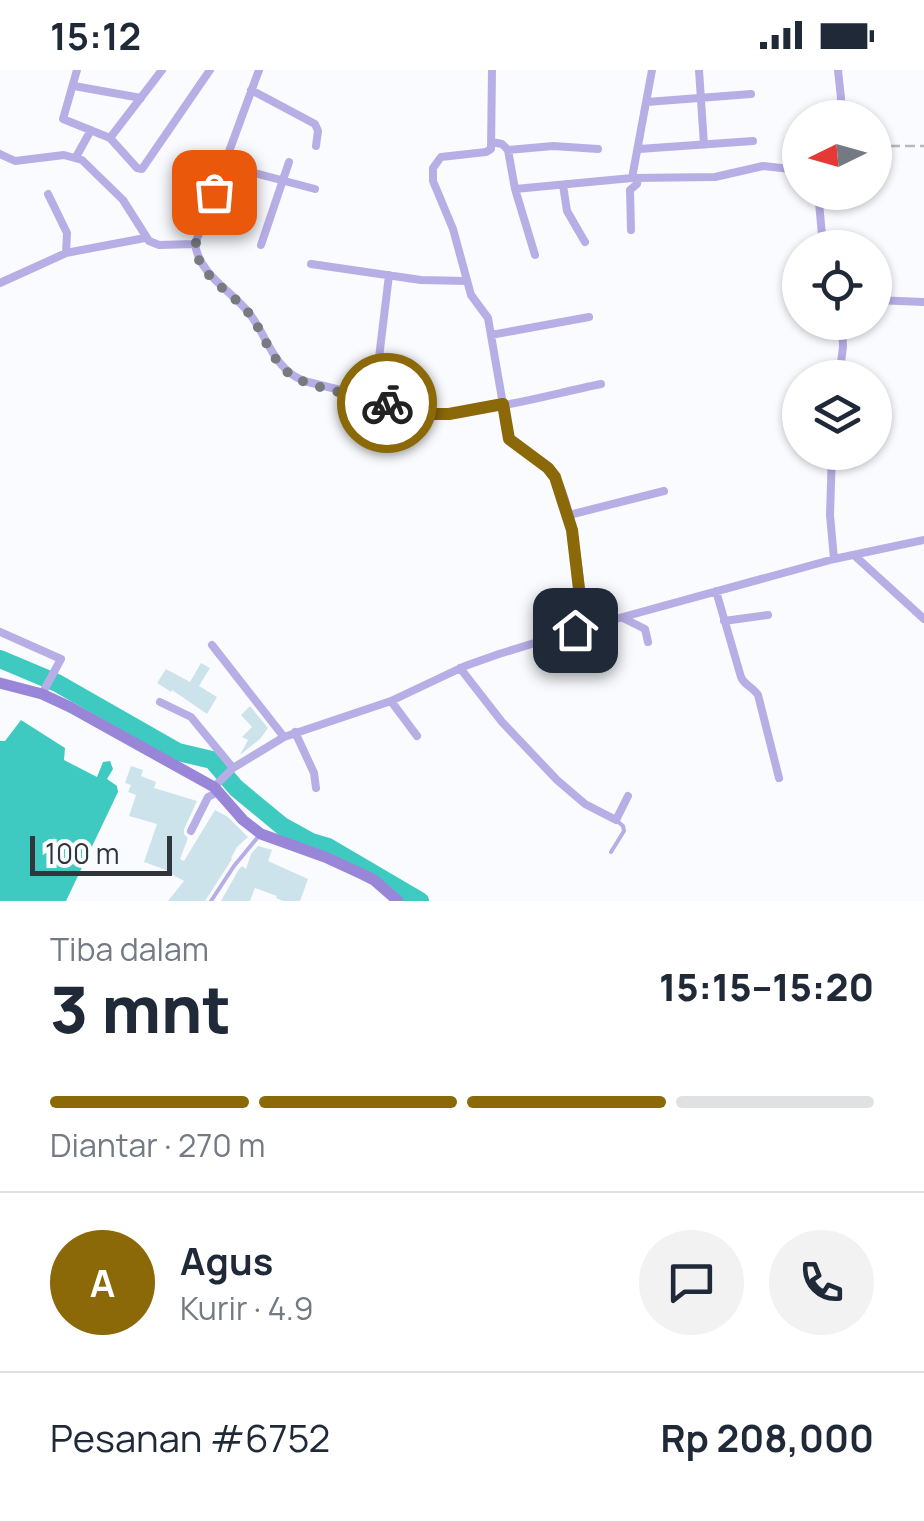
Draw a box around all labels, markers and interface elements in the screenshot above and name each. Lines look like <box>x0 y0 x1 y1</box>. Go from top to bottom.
text: 15:12 <box>50 9 141 61</box>
north arrow <box>782 100 892 210</box>
map controls <box>782 100 892 470</box>
pin <box>172 150 257 235</box>
icon: bag <box>187 165 242 220</box>
button: locate <box>782 230 892 340</box>
courier <box>337 353 437 453</box>
button: layers <box>782 360 892 470</box>
icon: bike <box>360 376 415 431</box>
pin <box>533 588 618 673</box>
icon: home <box>548 603 603 658</box>
scale bar <box>30 831 172 876</box>
text: 100 m <box>45 834 119 872</box>
text: Tiba dalam <box>50 927 209 971</box>
text: 15:15–15:20 <box>659 960 874 1012</box>
text: 3 mnt <box>50 964 231 1053</box>
text: Diantar · 270 m <box>50 1123 265 1167</box>
button: chat <box>639 1230 744 1335</box>
button: phone <box>769 1230 874 1335</box>
text: Agus <box>180 1234 273 1286</box>
text: A <box>90 1256 115 1308</box>
text: Kurir · 4.9 <box>180 1286 314 1330</box>
text: Pesanan #6752 <box>50 1411 330 1463</box>
text: Rp 208,000 <box>660 1411 874 1463</box>

